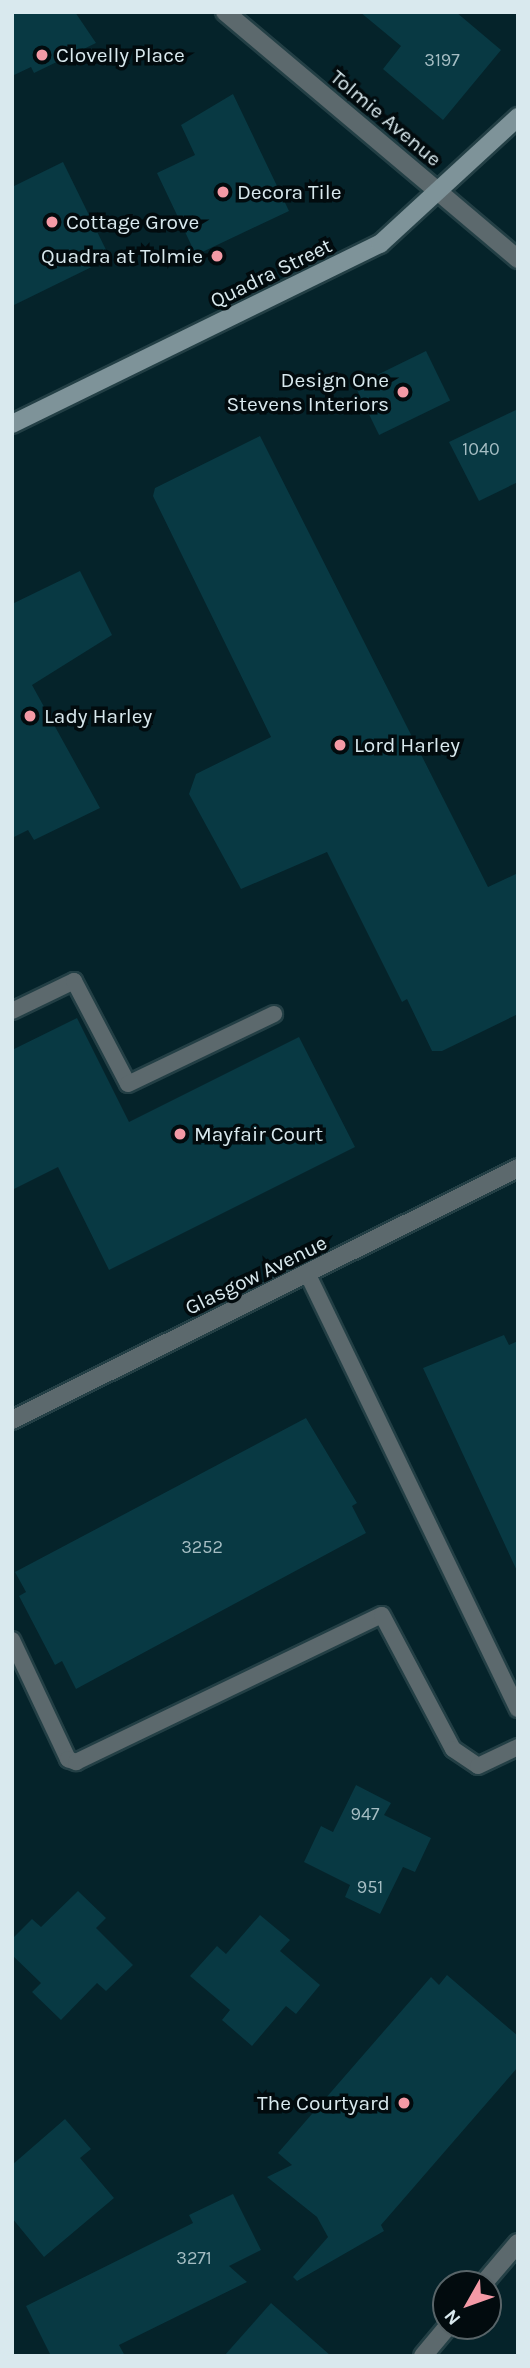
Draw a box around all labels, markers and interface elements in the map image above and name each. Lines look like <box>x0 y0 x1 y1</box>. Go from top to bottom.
place label: Clovelly Place <box>56 42 185 68</box>
marker: Clovelly Place <box>34 47 50 63</box>
house number: 3197 <box>424 49 460 71</box>
street label: Tolmie Avenue <box>325 64 447 172</box>
place label: Decora Tile <box>237 179 342 205</box>
marker: Decora Tile <box>215 184 231 200</box>
place label: Cottage Grove <box>66 209 199 235</box>
marker: Cottage Grove <box>44 214 60 230</box>
street label: Quadra Street <box>206 233 336 313</box>
place label: Quadra at Tolmie <box>41 243 203 269</box>
marker: Quadra at Tolmie <box>209 248 225 264</box>
place label: Design One Stevens Interiors <box>226 367 389 417</box>
marker: Design One Stevens Interiors <box>395 384 411 400</box>
house number: 1040 <box>462 438 500 460</box>
place label: Lady Harley <box>44 703 152 729</box>
marker: Lady Harley <box>22 708 38 724</box>
place label: Lord Harley <box>354 732 460 758</box>
marker: Lord Harley <box>332 737 348 753</box>
place label: Mayfair Court <box>194 1121 323 1147</box>
marker: Mayfair Court <box>172 1126 188 1142</box>
street label: Glasgow Avenue <box>181 1230 331 1320</box>
house number: 3252 <box>181 1536 223 1558</box>
house number: 947 <box>351 1803 379 1825</box>
house number: 951 <box>357 1876 383 1898</box>
place label: The Courtyard <box>257 2090 390 2116</box>
marker: The Courtyard <box>396 2095 412 2111</box>
house number: 3271 <box>176 2247 212 2269</box>
north arrow <box>432 2270 502 2340</box>
text: N <box>440 2305 465 2330</box>

